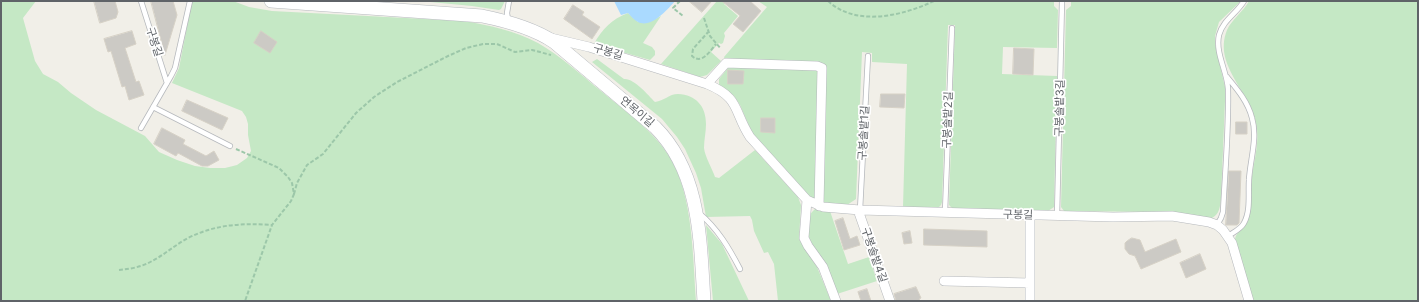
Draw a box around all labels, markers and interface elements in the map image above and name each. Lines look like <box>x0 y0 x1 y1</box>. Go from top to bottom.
street label: 구봉길 <box>143 26 165 58</box>
street label: 구봉길 <box>592 41 624 63</box>
street label: 구봉솔밭3길 <box>1053 79 1067 137</box>
street label: 구봉솔밭2길 <box>940 91 956 149</box>
street label: 연목이길 <box>617 94 657 130</box>
street label: 구봉솔밭1길 <box>856 105 872 161</box>
street label: 구봉길 <box>1003 208 1033 222</box>
street label: 구봉솔밭4길 <box>858 226 890 284</box>

